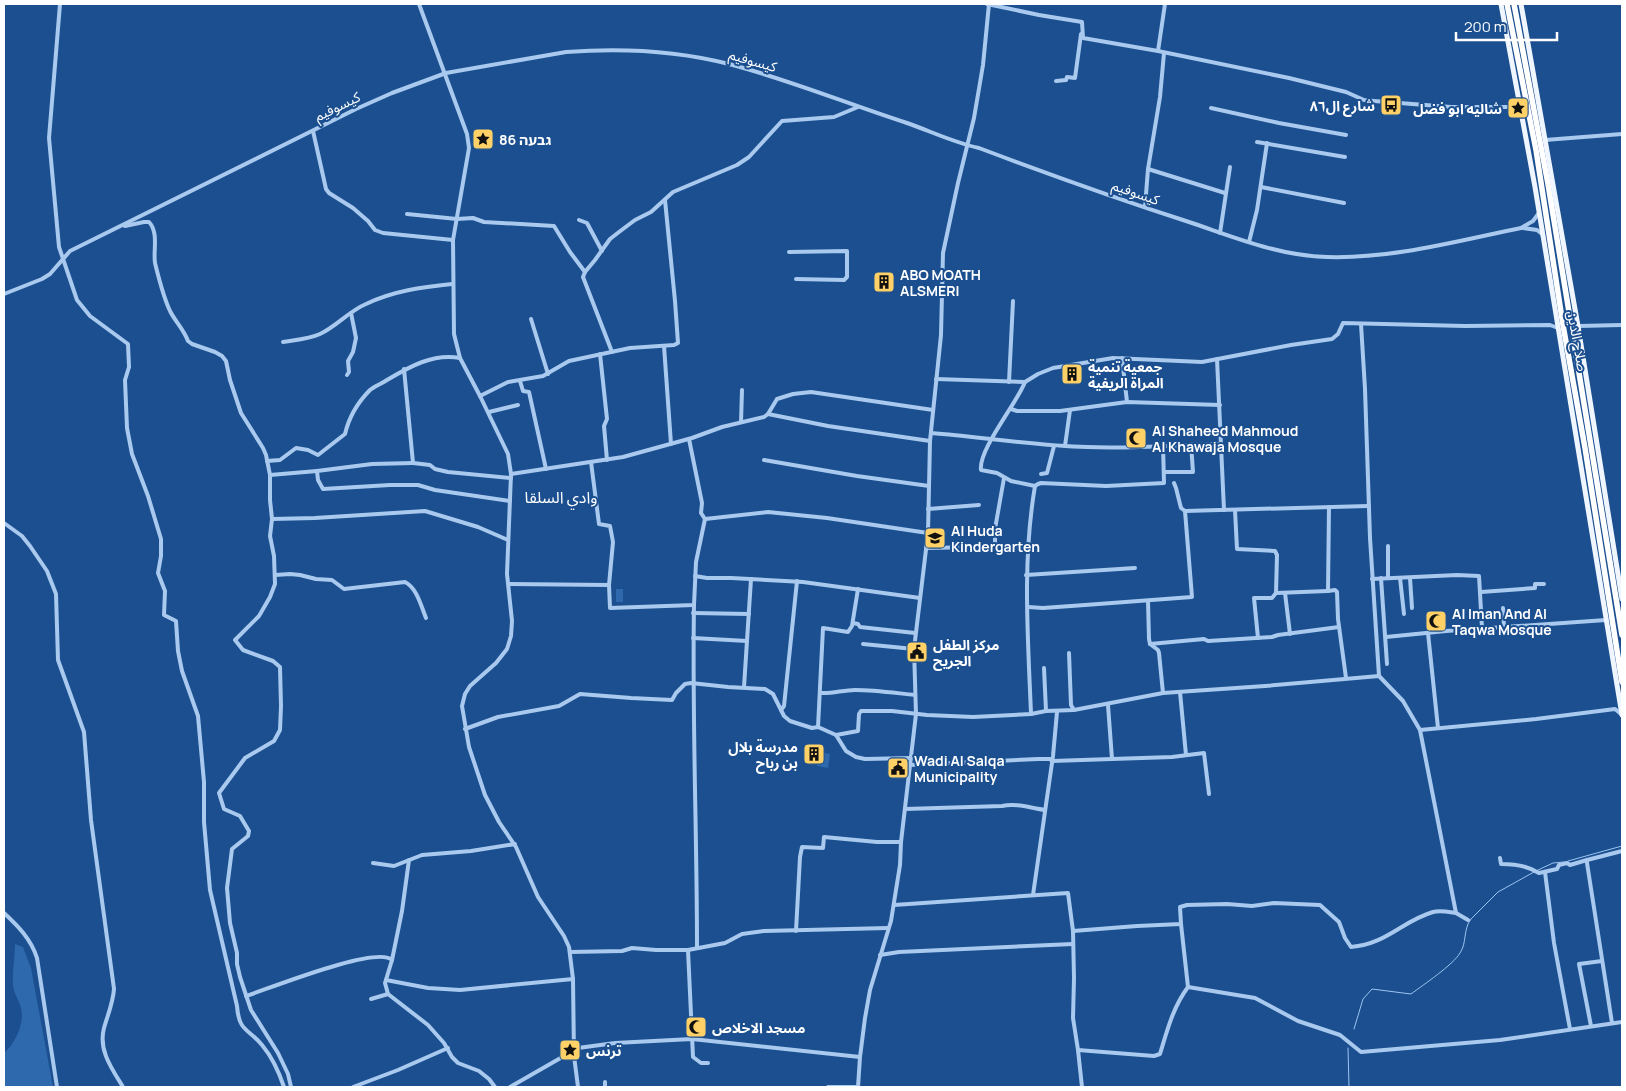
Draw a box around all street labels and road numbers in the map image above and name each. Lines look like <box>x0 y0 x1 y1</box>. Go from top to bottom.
street label: كيسوفيم <box>726 44 779 78</box>
street label: كيسوفيم <box>311 87 364 127</box>
street label: كيسوفيم <box>1109 175 1162 211</box>
street label: صلاح الدين <box>1561 309 1593 374</box>

